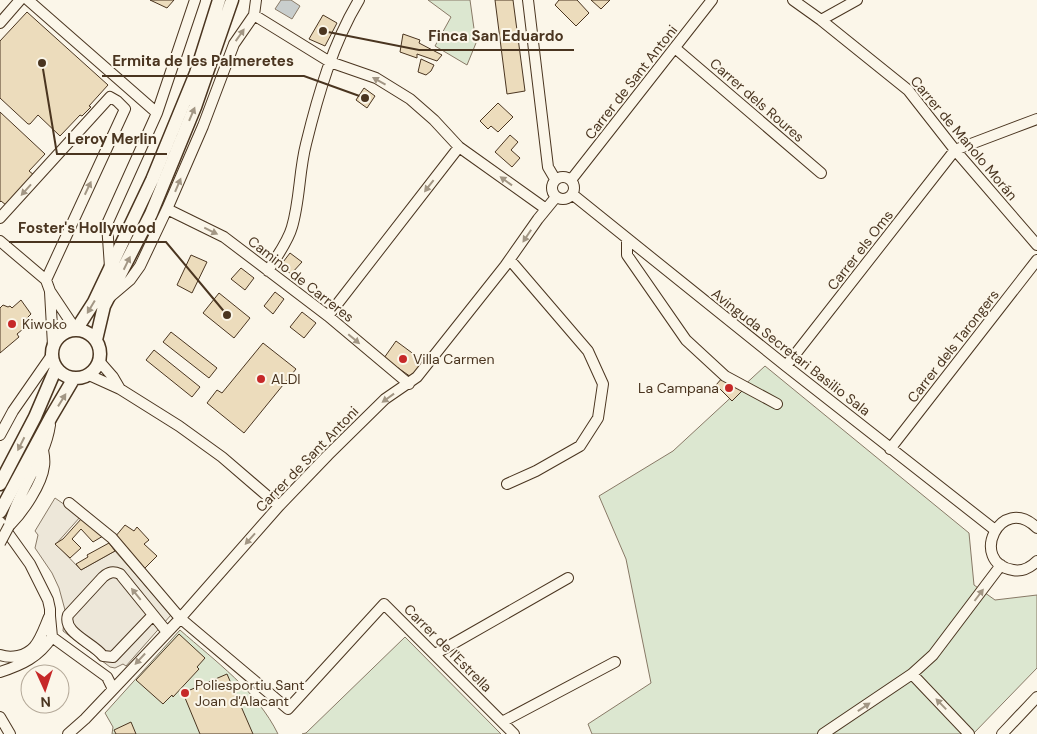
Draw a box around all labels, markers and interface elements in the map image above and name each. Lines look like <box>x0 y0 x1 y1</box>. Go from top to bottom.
callout: Finca San Eduardo <box>419 20 574 50</box>
street label: Carrer de Sant Antoni <box>581 21 681 143</box>
text: Finca San Eduardo <box>428 26 564 46</box>
one-way arrow <box>235 28 245 42</box>
callout: Ermita de les Palmeretes <box>102 46 304 76</box>
text: Ermita de les Palmeretes <box>112 51 294 71</box>
street label: Carrer dels Roures <box>706 54 808 146</box>
street label: Carrer de Manolo Morán <box>907 72 1021 204</box>
one-way arrow <box>373 76 386 85</box>
one-way arrow <box>189 107 197 121</box>
callout: Leroy Merlin <box>57 124 167 154</box>
text: Leroy Merlin <box>67 129 157 149</box>
one-way arrow <box>499 176 513 186</box>
one-way arrow <box>174 178 182 192</box>
one-way arrow <box>424 179 434 193</box>
one-way arrow <box>85 181 93 195</box>
one-way arrow <box>20 183 32 195</box>
street label: Carrer els Oms <box>823 206 897 294</box>
callout: Foster's Hollywood <box>9 212 166 242</box>
text: Foster's Hollywood <box>18 218 156 238</box>
one-way arrow <box>204 227 218 235</box>
one-way arrow <box>522 229 532 243</box>
street label: Camino de Carreres <box>244 232 358 326</box>
one-way arrow <box>123 256 131 270</box>
street label: Avinguda Secretari Basilio Sala <box>708 284 874 420</box>
street label: Carrer dels Tarongers <box>903 286 1003 406</box>
one-way arrow <box>87 300 95 314</box>
place label: Kiwoko <box>22 315 67 333</box>
marker: Kiwoko <box>6 318 18 330</box>
one-way arrow <box>348 333 361 344</box>
place label: Villa Carmen <box>413 350 495 368</box>
marker: Villa Carmen <box>397 353 409 365</box>
place label: ALDI <box>271 370 301 388</box>
marker: ALDI <box>255 373 267 385</box>
place label: La Campana <box>638 379 719 397</box>
marker: La Campana <box>723 382 735 394</box>
one-way arrow <box>57 393 66 406</box>
one-way arrow <box>381 393 395 403</box>
street label: Carrer de Sant Antoni <box>252 402 362 516</box>
one-way arrow <box>17 436 25 451</box>
one-way arrow <box>244 533 256 545</box>
one-way arrow <box>131 588 142 601</box>
one-way arrow <box>974 588 984 602</box>
street label: Carrer de l'Estrella <box>400 600 496 696</box>
one-way arrow <box>135 653 146 666</box>
north arrow <box>20 664 70 714</box>
place label: Poliesportiu Sant Joan d'Alacant <box>195 676 305 710</box>
marker: Poliesportiu Sant Joan d'Alacant <box>179 687 191 699</box>
text: N <box>40 693 51 711</box>
one-way arrow <box>935 699 947 711</box>
one-way arrow <box>857 702 870 712</box>

